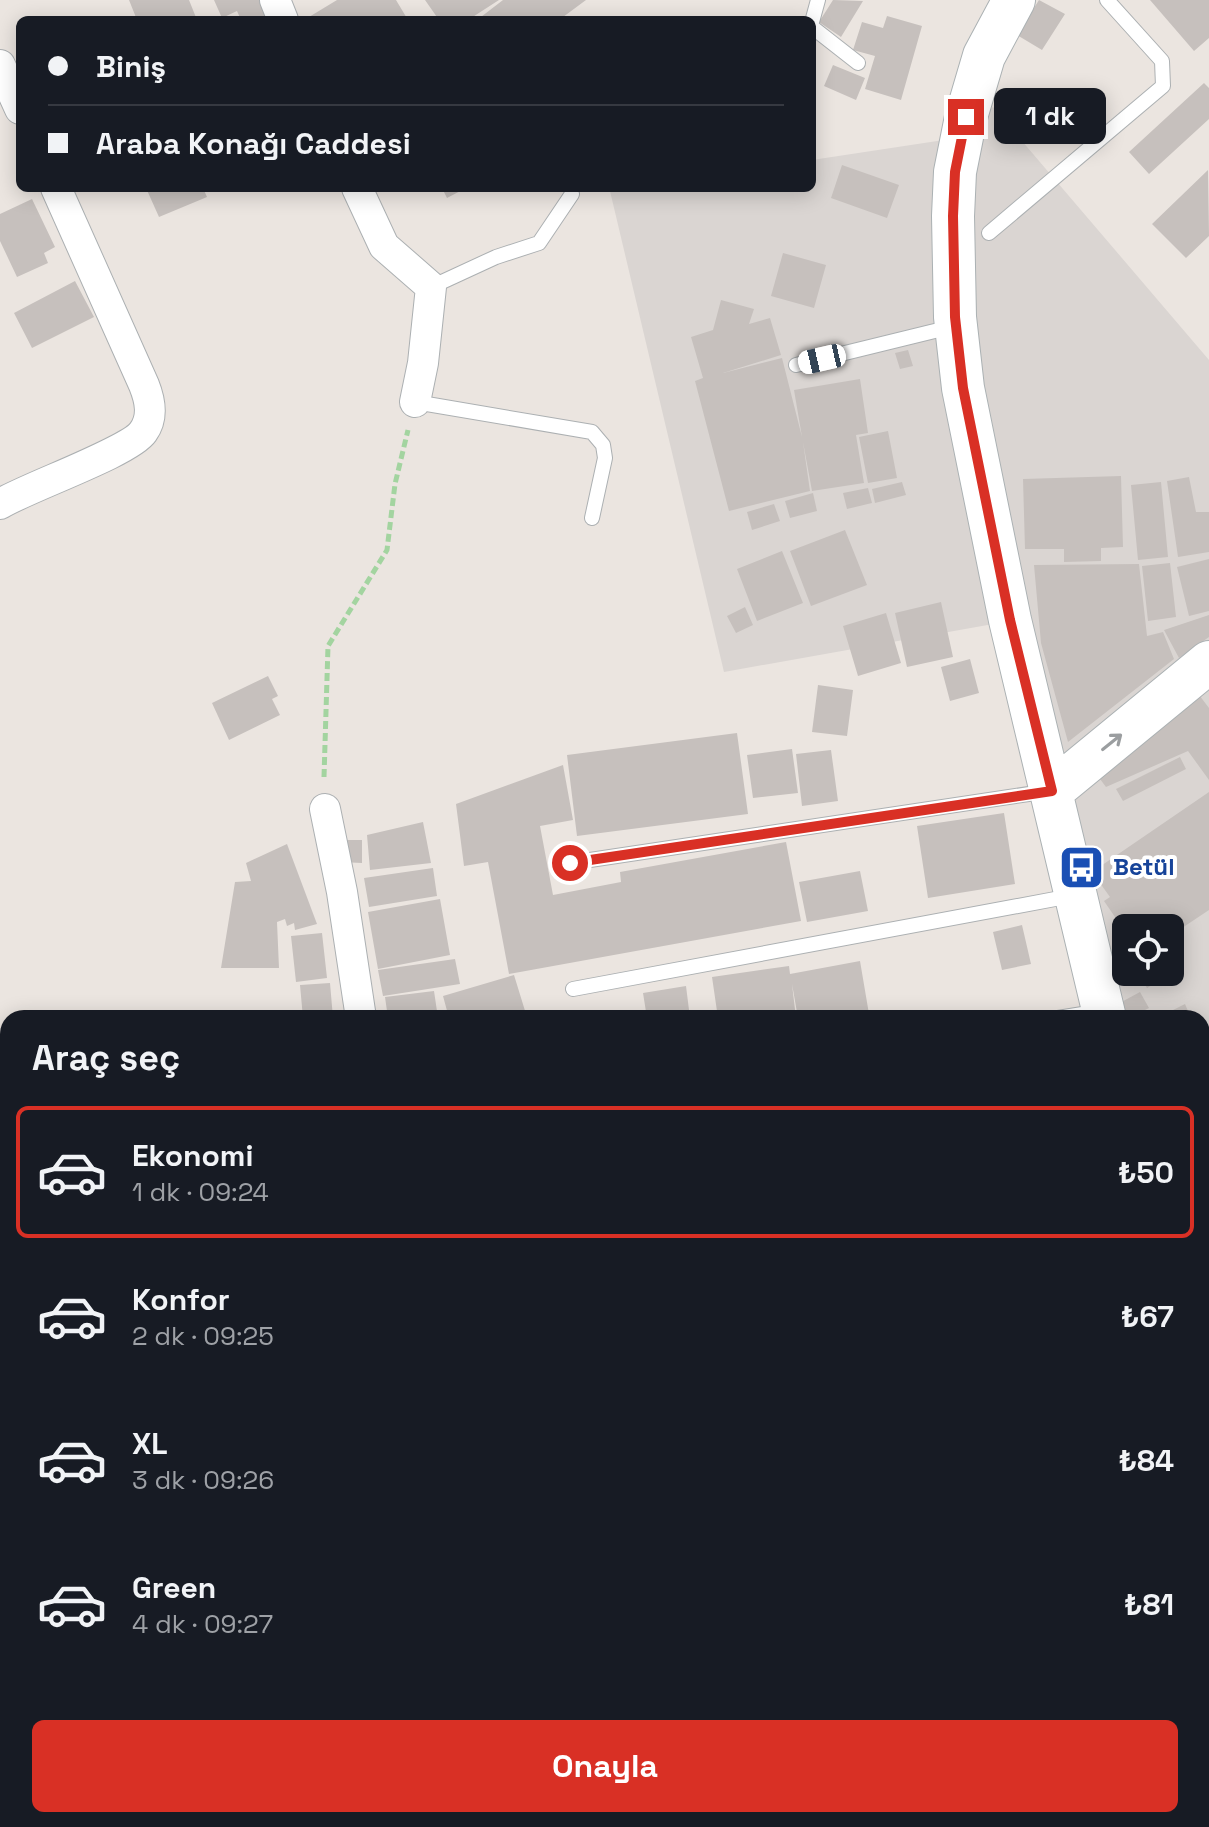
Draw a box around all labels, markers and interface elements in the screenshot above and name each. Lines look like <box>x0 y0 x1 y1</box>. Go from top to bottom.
text: Biniş <box>96 47 166 86</box>
callout: 1 dk <box>994 89 1106 145</box>
route end <box>948 99 984 135</box>
text: 1 dk <box>1025 99 1075 133</box>
text: Araba Konağı Caddesi <box>96 124 411 163</box>
car <box>796 342 848 376</box>
one-way arrow <box>1101 733 1122 750</box>
bus stop icon: Betül <box>1058 843 1106 891</box>
route start <box>552 845 588 881</box>
place label: Betül <box>1113 851 1175 882</box>
map controls <box>1112 914 1184 986</box>
button: locate <box>1112 914 1184 986</box>
text: Araç seç <box>32 1035 180 1081</box>
icon: car <box>36 1136 108 1208</box>
text: Ekonomi <box>132 1136 253 1175</box>
text: ₺50 <box>1118 1153 1174 1192</box>
text: 1 dk · 09:24 <box>132 1175 269 1209</box>
icon: car <box>36 1280 108 1352</box>
text: Konfor <box>132 1280 230 1319</box>
text: ₺67 <box>1121 1297 1174 1336</box>
text: 2 dk · 09:25 <box>132 1319 274 1353</box>
icon: car <box>36 1424 108 1496</box>
text: XL <box>132 1424 168 1463</box>
text: ₺84 <box>1118 1441 1174 1480</box>
text: 3 dk · 09:26 <box>132 1463 274 1497</box>
icon: car <box>36 1568 108 1640</box>
text: Green <box>132 1568 216 1607</box>
text: ₺81 <box>1124 1585 1174 1624</box>
text: 4 dk · 09:27 <box>132 1607 273 1641</box>
button: Onayla <box>32 1720 1178 1812</box>

